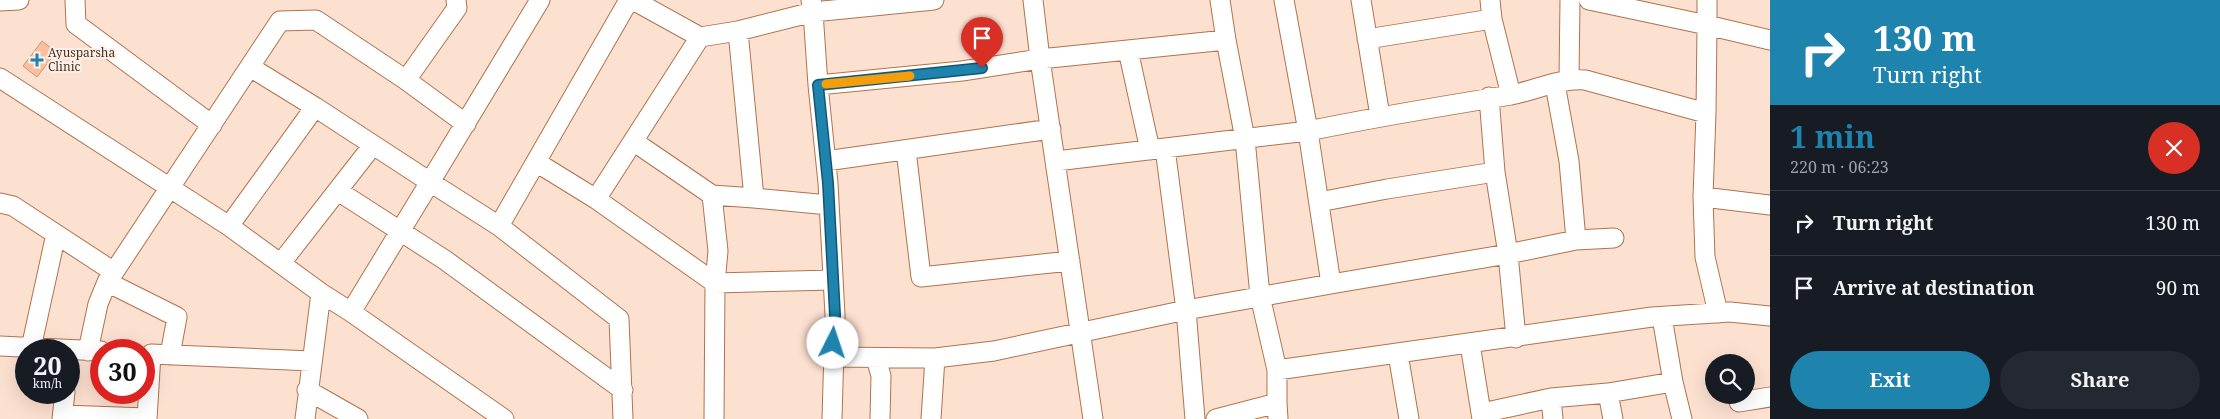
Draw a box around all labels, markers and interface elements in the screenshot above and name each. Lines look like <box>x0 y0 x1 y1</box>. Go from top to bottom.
text: 130 m <box>1873 14 1976 61</box>
pin <box>961 17 1003 68</box>
icon: right <box>1790 20 1855 85</box>
icon: arrive <box>968 24 996 52</box>
place label: Ayusparsha Clinic <box>48 44 115 75</box>
marker: Ayusparsha Clinic <box>30 53 44 67</box>
text: Turn right <box>1873 59 1982 89</box>
text: 1 min <box>1790 116 1875 157</box>
button: close <box>2148 122 2200 174</box>
text: 220 m · 06:23 <box>1790 156 1889 178</box>
icon: right <box>1790 209 1818 237</box>
text: Turn right <box>1833 210 1933 236</box>
text: 130 m <box>2145 210 2200 236</box>
icon: arrive <box>1790 274 1818 302</box>
text: Arrive at destination <box>1833 275 2035 301</box>
text: 90 m <box>2156 275 2200 301</box>
position arrow <box>806 316 858 368</box>
speed limit sign: 30 <box>90 339 155 404</box>
text: 20 <box>33 348 62 382</box>
button: Exit <box>1790 351 1990 409</box>
button: Share <box>2000 351 2200 409</box>
map controls <box>1705 354 1755 404</box>
button: search <box>1705 354 1755 404</box>
text: km/h <box>33 375 62 392</box>

